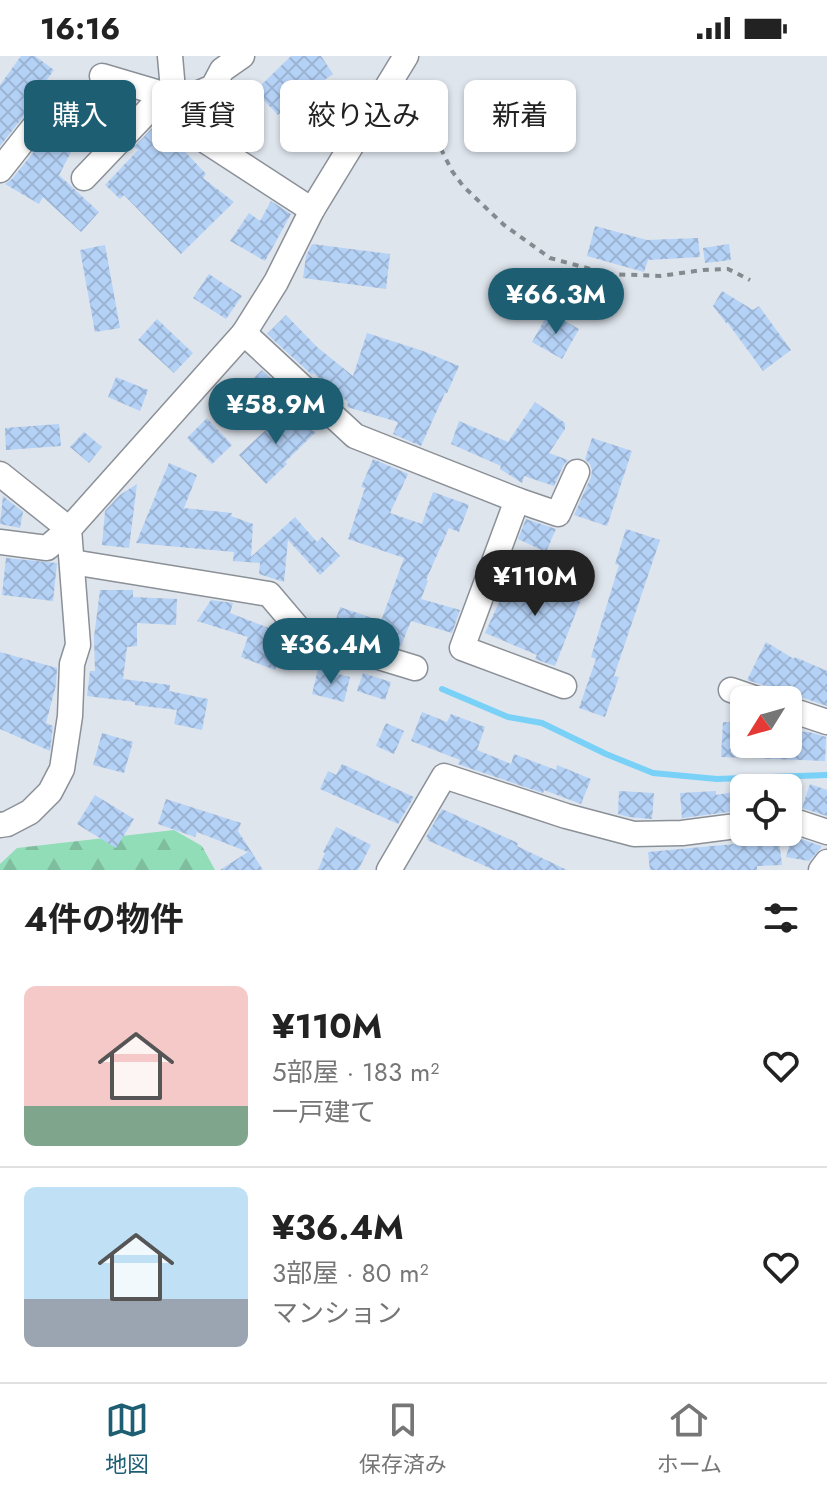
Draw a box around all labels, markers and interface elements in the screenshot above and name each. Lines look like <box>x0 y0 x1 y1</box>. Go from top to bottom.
text: 16:16 <box>40 7 120 50</box>
chip: 購入 <box>24 80 136 152</box>
chip: 賃貸 <box>152 80 264 152</box>
chip: 絞り込み <box>280 80 448 152</box>
chip: 新着 <box>464 80 576 152</box>
pin: ¥66.3M <box>491 268 621 336</box>
text: ¥66.3M <box>506 275 606 313</box>
pin: ¥58.9M <box>211 378 341 446</box>
text: ¥58.9M <box>226 385 326 423</box>
pin: ¥110M <box>479 550 591 618</box>
text: ¥110M <box>493 557 577 595</box>
pin: ¥36.4M <box>266 618 396 686</box>
text: ¥36.4M <box>281 625 381 663</box>
north arrow <box>730 686 802 758</box>
map controls <box>730 686 802 846</box>
button: locate <box>730 774 802 846</box>
text: 4件の物件 <box>24 895 184 944</box>
icon: filters <box>759 896 803 940</box>
text: ¥110M <box>272 1002 382 1051</box>
icon: home <box>88 1018 184 1114</box>
icon: heart <box>759 1044 803 1088</box>
text: 5部屋 · 183 m² <box>272 1053 439 1091</box>
text: 一戸建て <box>272 1093 376 1131</box>
text: ¥36.4M <box>272 1203 404 1252</box>
icon: home <box>88 1219 184 1315</box>
icon: heart <box>759 1245 803 1289</box>
text: 3部屋 · 80 m² <box>272 1254 428 1292</box>
text: マンション <box>272 1294 402 1332</box>
tab: 地図 <box>105 1398 149 1480</box>
tab: 保存済み <box>359 1398 447 1480</box>
tab: ホーム <box>657 1398 722 1480</box>

